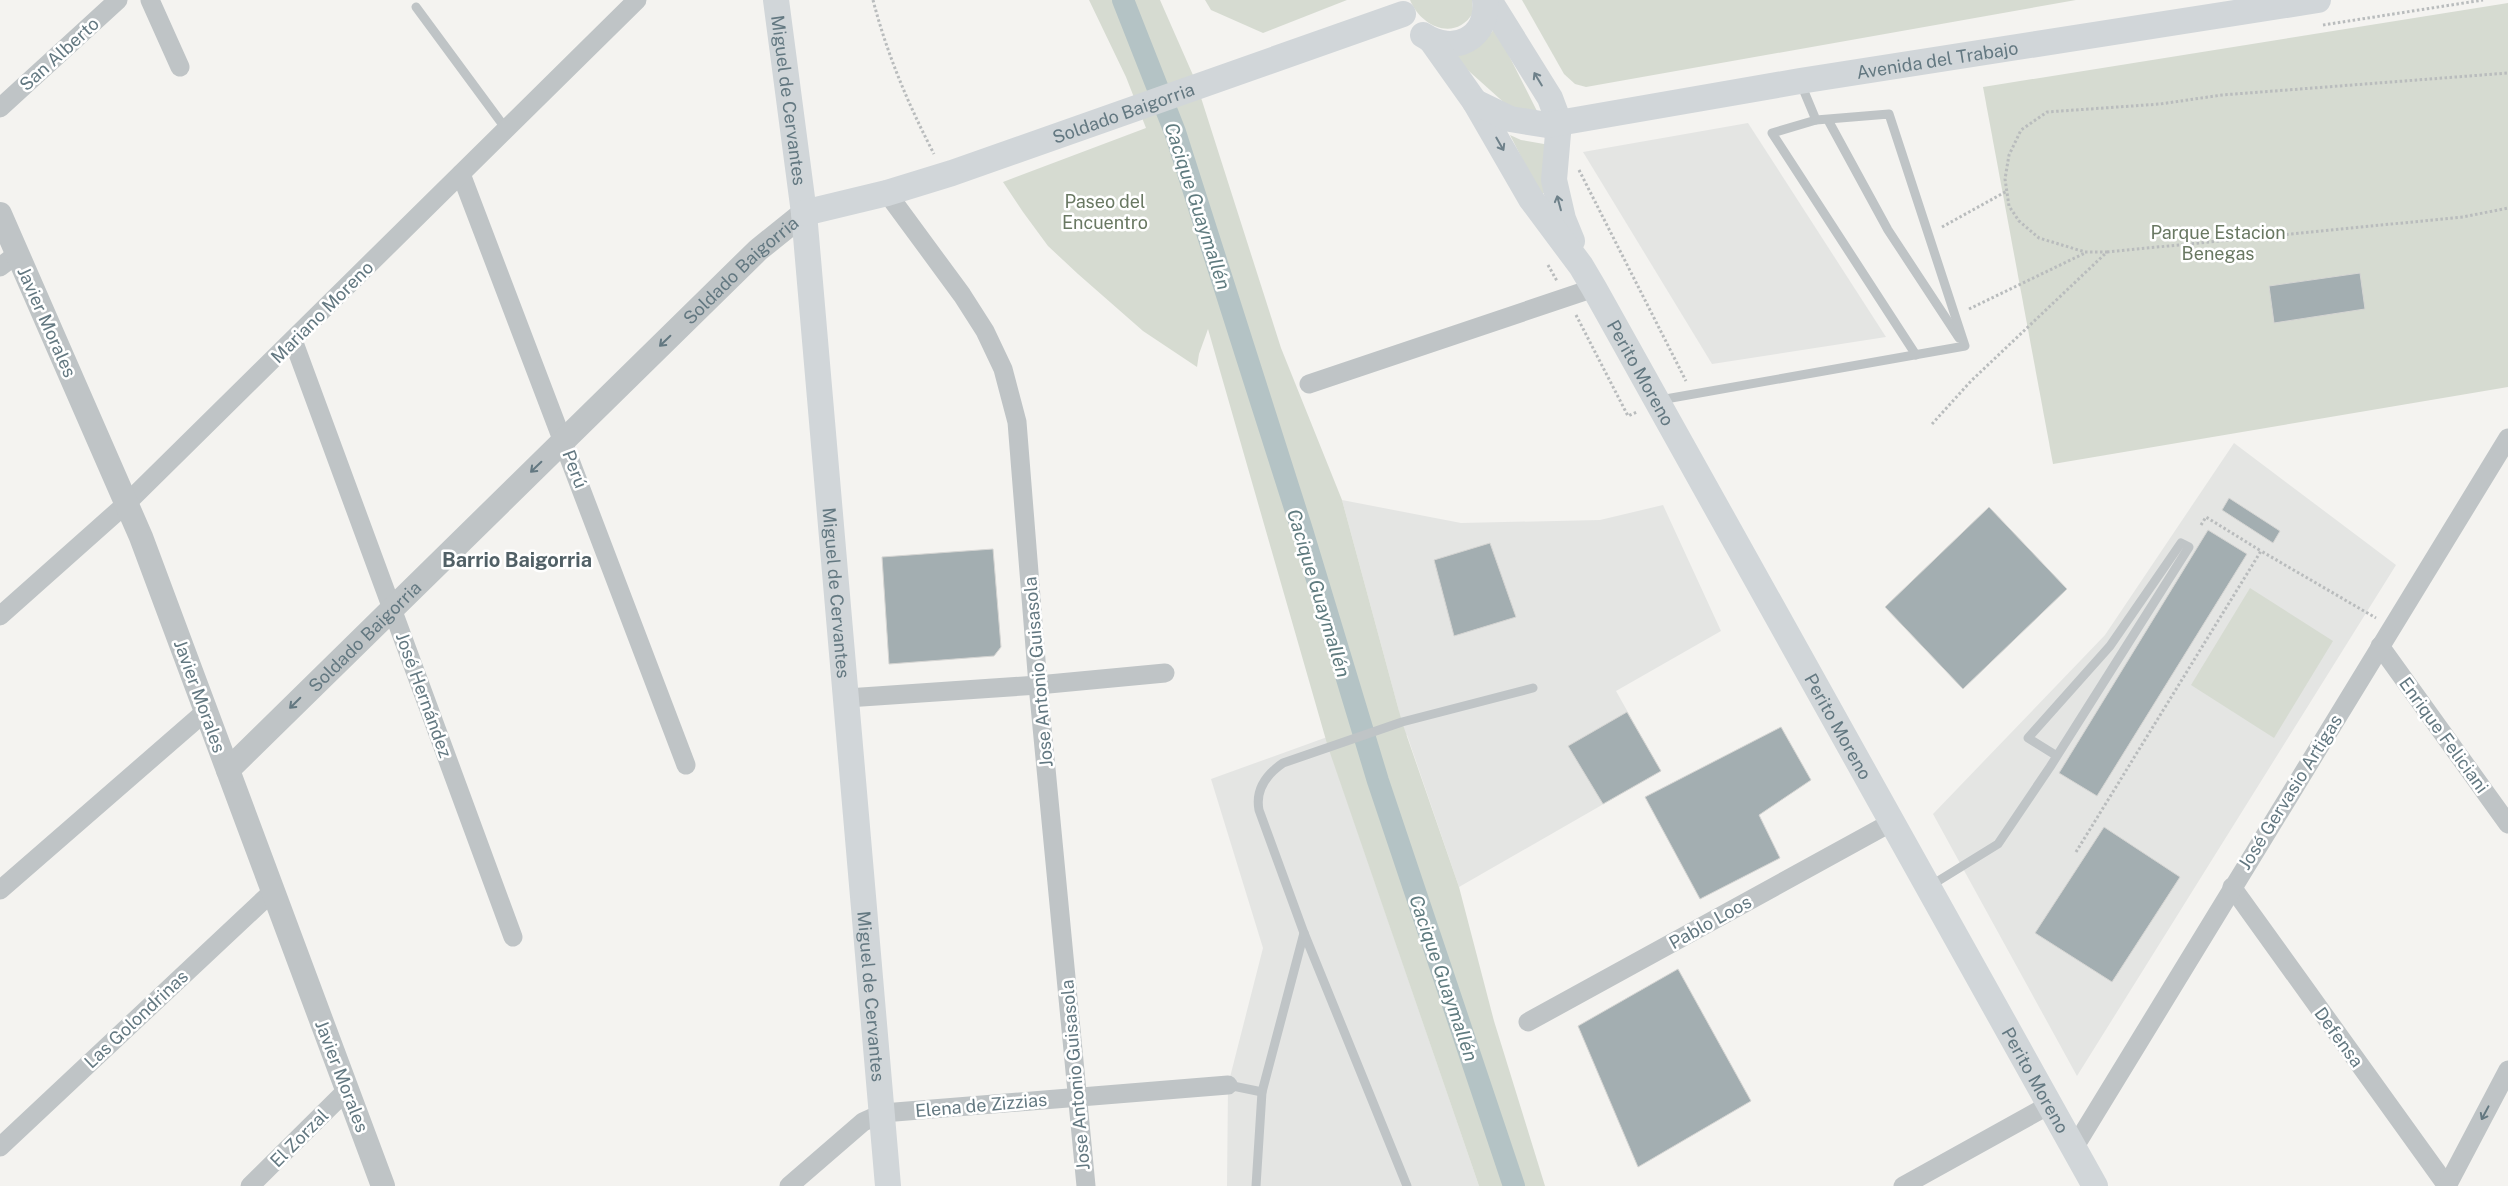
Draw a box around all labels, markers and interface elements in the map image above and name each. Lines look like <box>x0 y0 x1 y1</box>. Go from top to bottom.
street label: San Alberto <box>15 13 103 95</box>
street label: Miguel de Cervantes <box>768 14 811 187</box>
street label: Avenida del Trabajo <box>1855 37 2020 83</box>
one-way arrow <box>1533 73 1543 87</box>
street label: Soldado Baigorria <box>1049 78 1197 147</box>
water label: Cacique Guaymallén <box>1161 120 1235 292</box>
one-way arrow <box>1495 137 1505 151</box>
park label: Paseo del Encuentro <box>1062 191 1148 233</box>
one-way arrow <box>1554 196 1563 212</box>
street label: Soldado Baigorria <box>678 212 802 328</box>
park label: Parque Estacion Benegas <box>2150 222 2286 264</box>
street label: Mariano Moreno <box>267 257 377 367</box>
street label: Javier Morales <box>13 264 81 380</box>
street label: Perito Moreno <box>1603 316 1679 429</box>
one-way arrow <box>659 335 671 347</box>
street label: Perú <box>558 447 592 491</box>
one-way arrow <box>530 461 543 473</box>
street label: Miguel de Cervantes <box>819 506 855 679</box>
water label: Cacique Guaymallén <box>1283 506 1355 680</box>
district label: Barrio Baigorria <box>442 548 592 572</box>
street label: Soldado Baigorria <box>304 576 425 696</box>
street label: Jose Antonio Guisasola <box>1019 576 1057 768</box>
street label: José Hernández <box>392 630 456 760</box>
street label: Javier Morales <box>170 637 230 755</box>
street label: Perito Moreno <box>1801 670 1876 783</box>
street label: Enrique Feliciani <box>2395 673 2493 797</box>
one-way arrow <box>289 697 302 709</box>
street label: José Gervasio Artigas <box>2234 711 2346 873</box>
street label: Pablo Loos <box>1665 891 1755 953</box>
water label: Cacique Guaymallén <box>1405 892 1483 1064</box>
street label: Miguel de Cervantes <box>854 910 889 1083</box>
street label: Las Golondrinas <box>80 966 192 1072</box>
street label: Jose Antonio Guisasola <box>1056 979 1094 1171</box>
street label: Defensa <box>2310 1003 2368 1071</box>
street label: Javier Morales <box>311 1017 373 1135</box>
street label: Perito Moreno <box>1998 1023 2074 1137</box>
street label: Elena de Zizzias <box>914 1089 1048 1121</box>
street label: El Zorzal <box>266 1105 332 1171</box>
one-way arrow <box>2480 1105 2489 1120</box>

